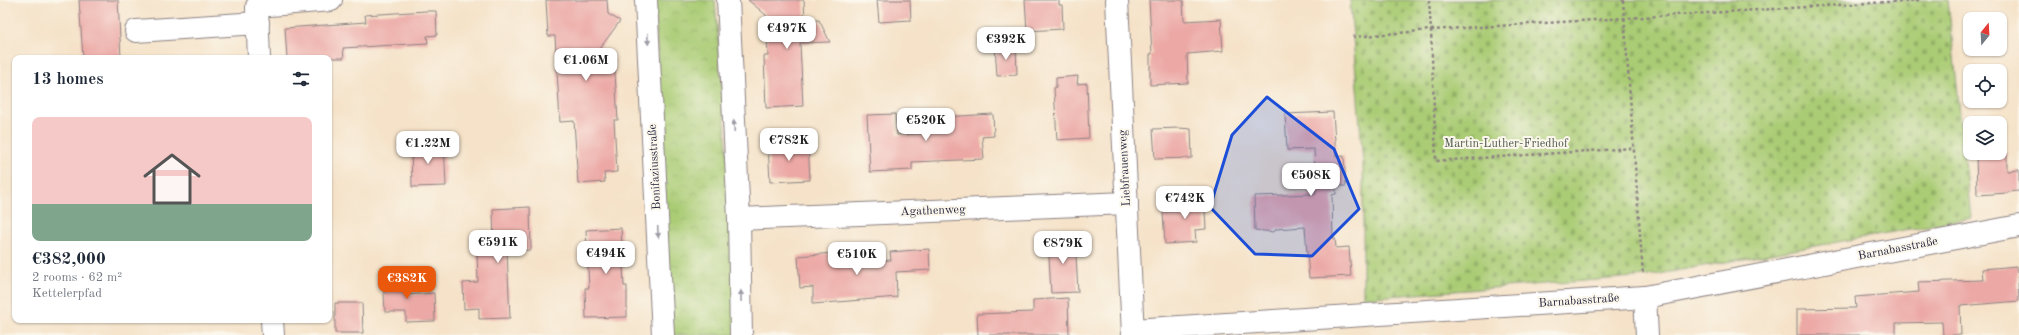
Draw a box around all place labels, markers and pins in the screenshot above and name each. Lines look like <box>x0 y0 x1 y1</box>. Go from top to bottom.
pin: €497K <box>759 16 815 50</box>
pin: €392K <box>978 27 1034 61</box>
pin: €1.06M <box>553 48 619 82</box>
pin: €520K <box>898 108 954 142</box>
pin: €782K <box>761 128 817 162</box>
pin: €1.22M <box>395 131 461 165</box>
pin: €508K <box>1283 163 1339 197</box>
pin: €742K <box>1157 186 1213 220</box>
pin: €591K <box>470 230 526 264</box>
pin: €879K <box>1035 231 1091 265</box>
pin: €494K <box>578 241 634 275</box>
pin: €510K <box>829 242 885 276</box>
pin: €382K <box>379 266 435 300</box>

